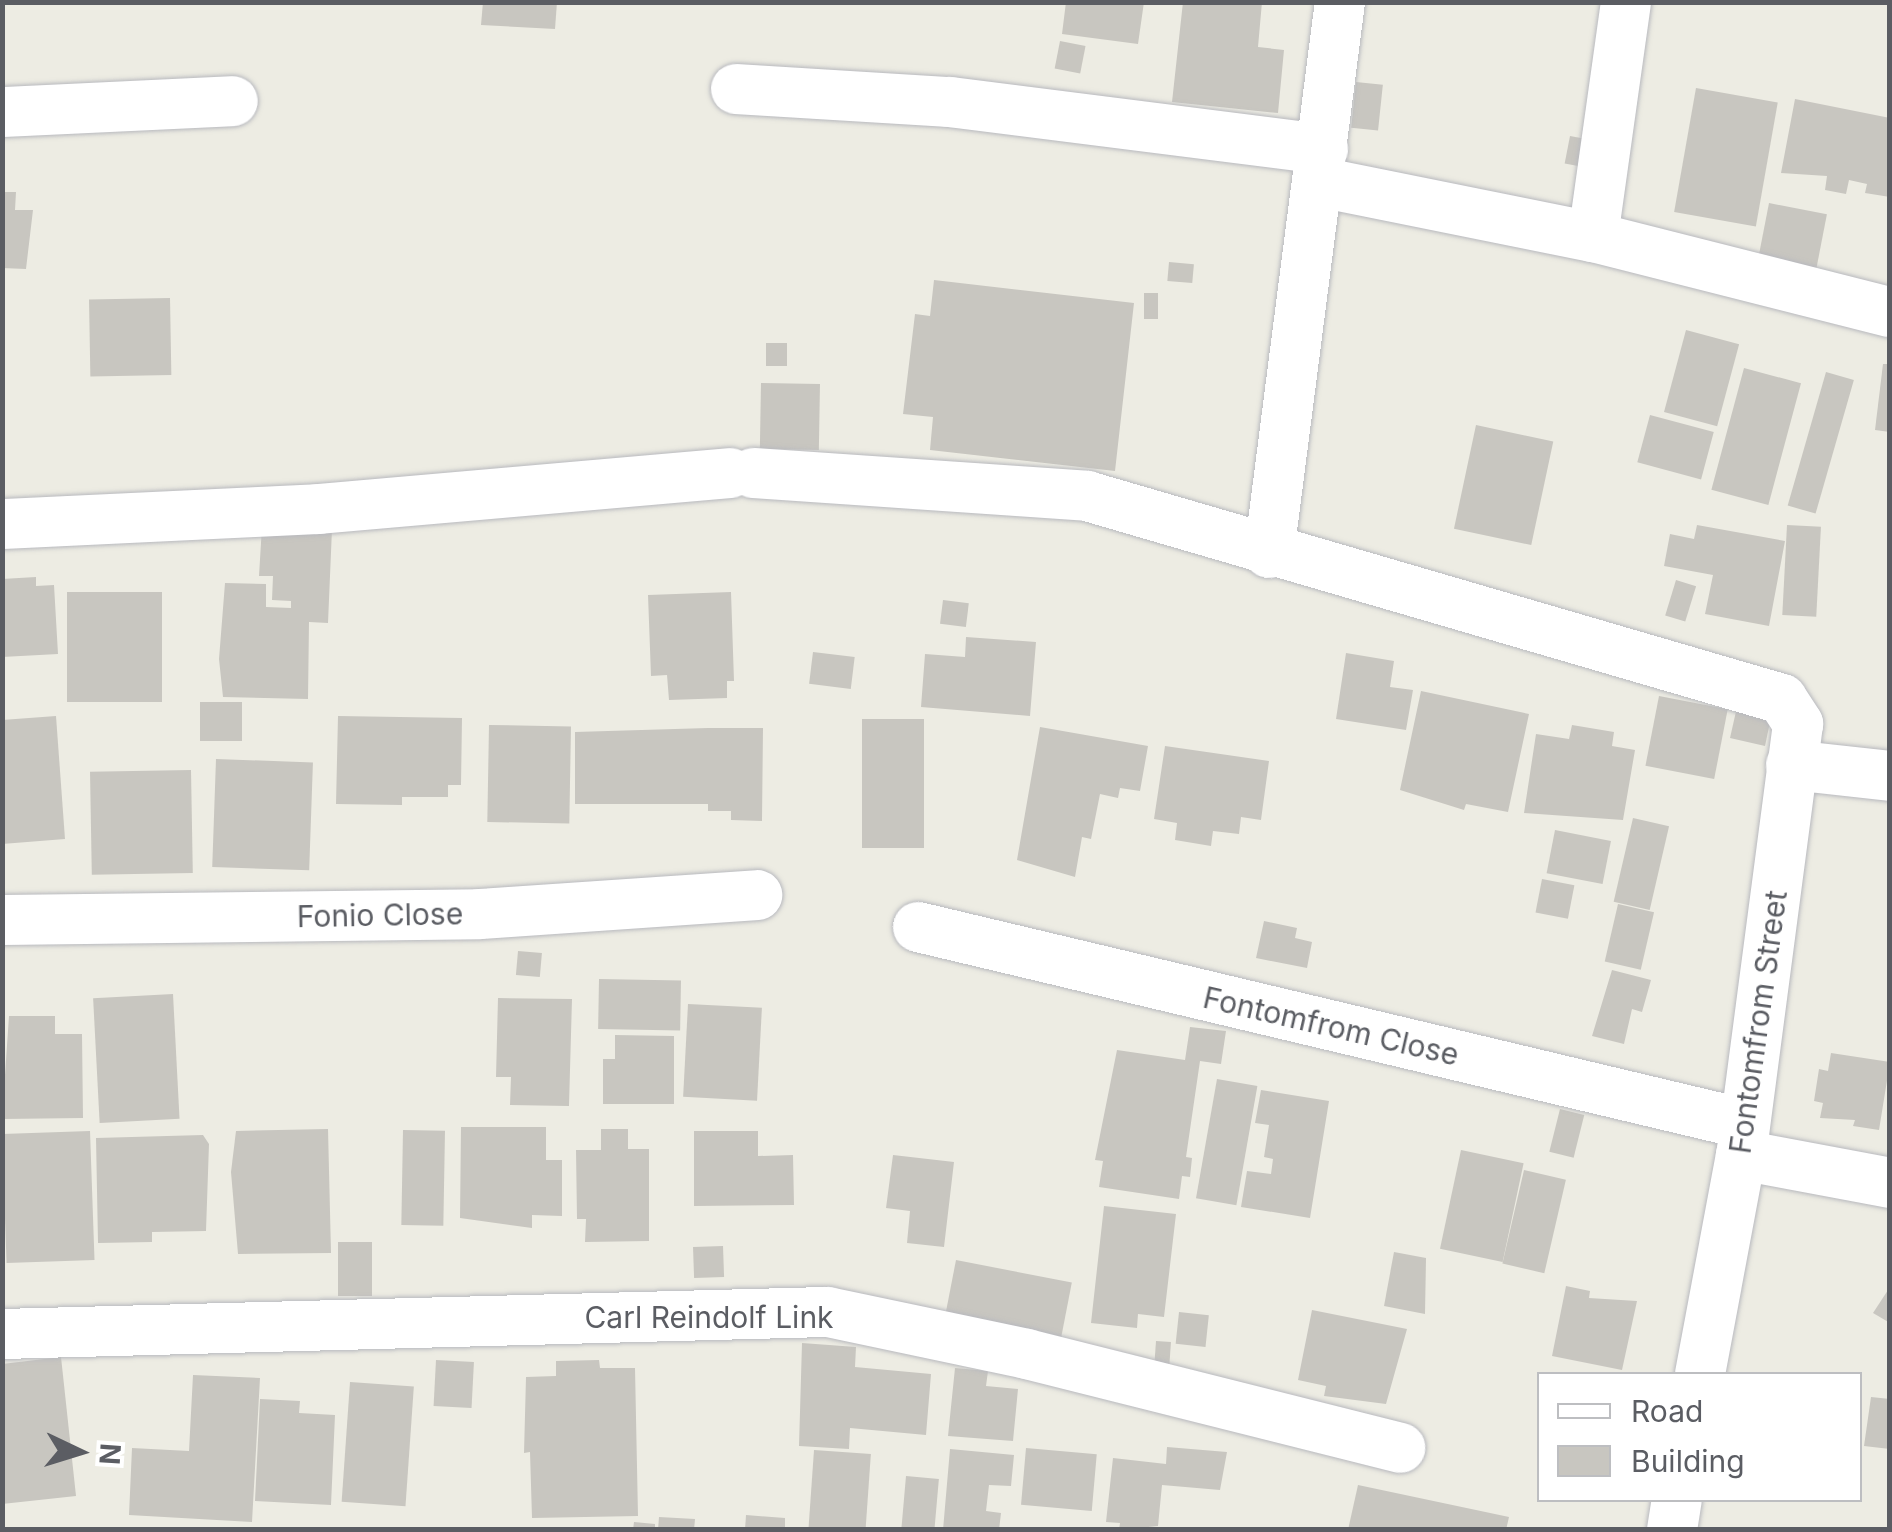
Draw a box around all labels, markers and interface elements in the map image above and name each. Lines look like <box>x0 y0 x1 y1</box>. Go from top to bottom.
street label: Fontomfrom Street <box>1722 888 1794 1156</box>
street label: Fonio Close <box>296 896 464 934</box>
street label: Fontomfrom Close <box>1200 979 1462 1073</box>
street label: Carl Reindolf Link <box>584 1299 834 1335</box>
legend <box>1537 1372 1862 1502</box>
text: Road <box>1631 1393 1703 1429</box>
north arrow <box>30 1402 130 1502</box>
text: N <box>92 1442 128 1466</box>
text: Building <box>1631 1443 1745 1479</box>

